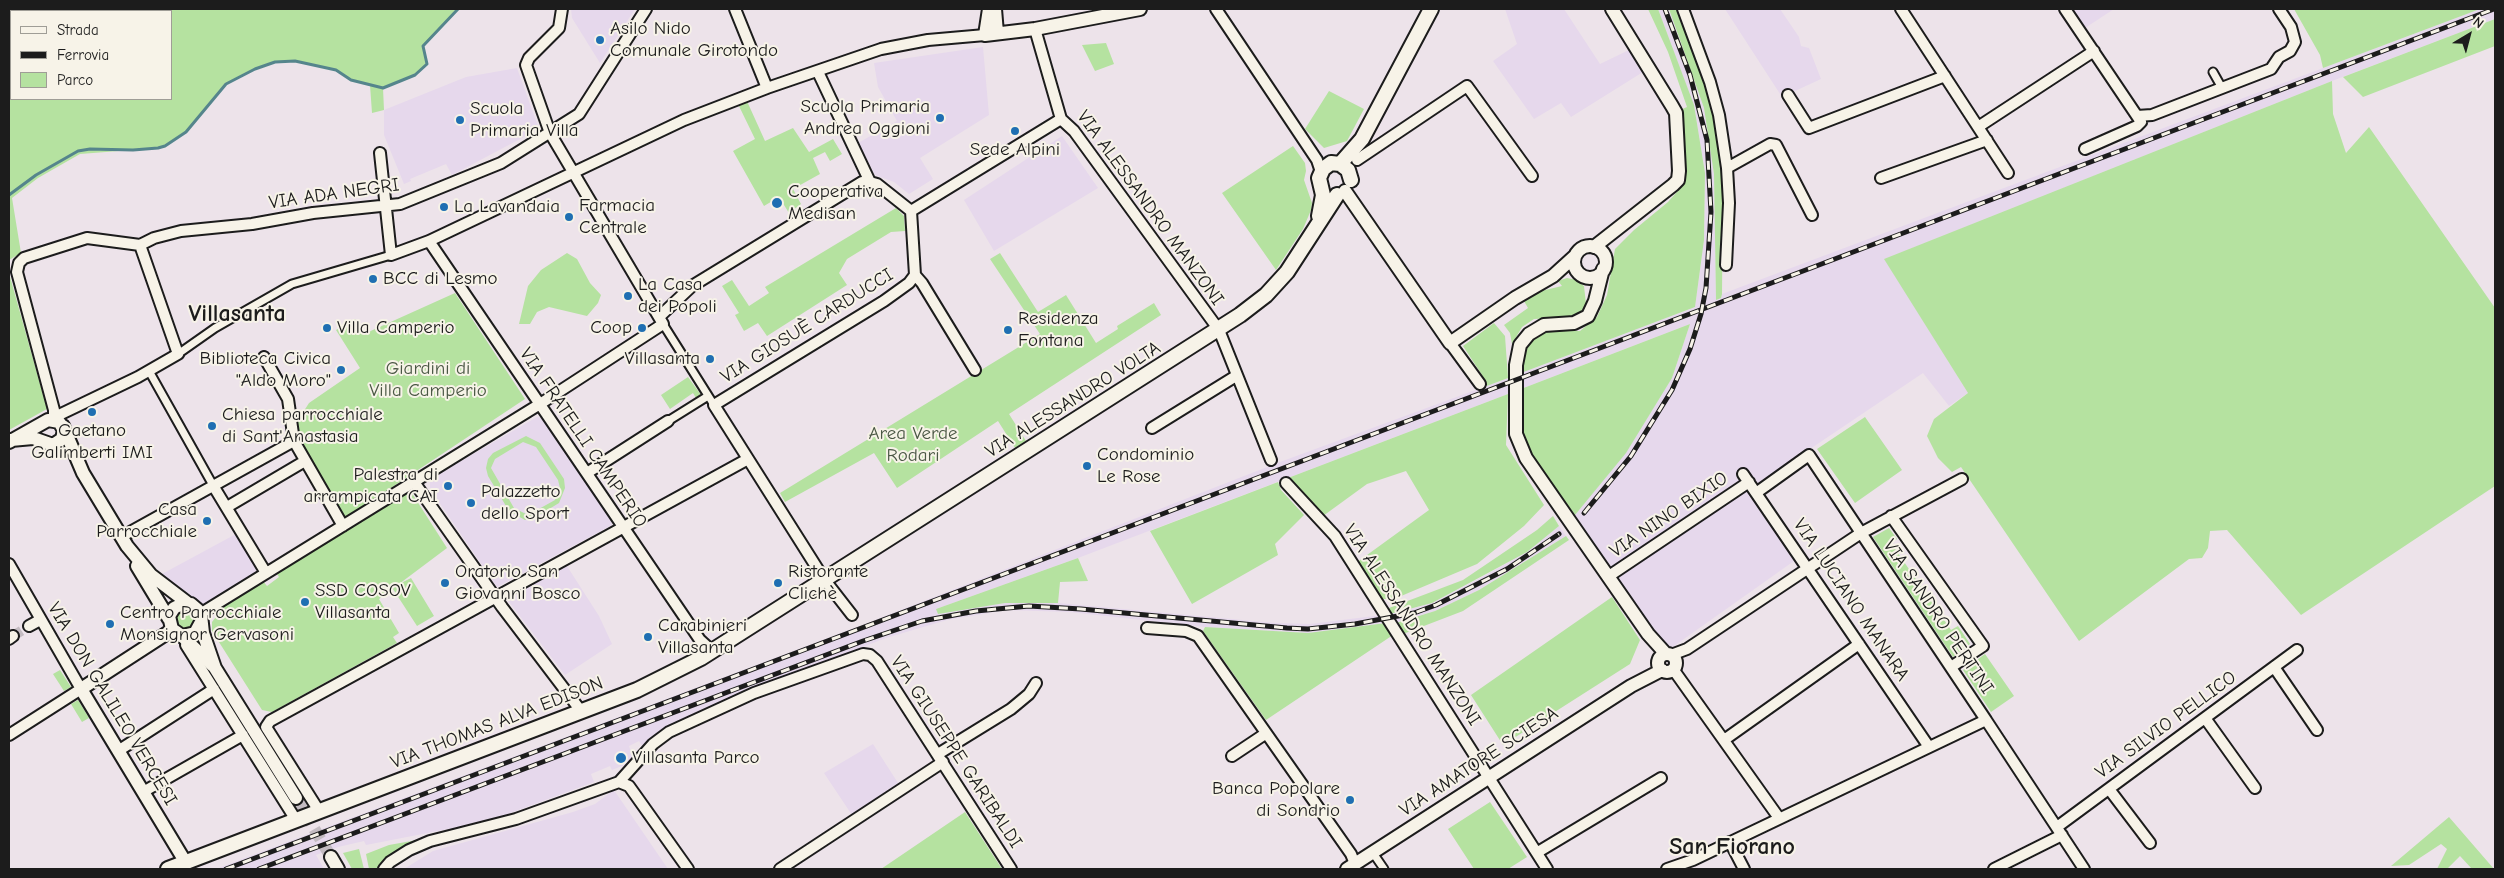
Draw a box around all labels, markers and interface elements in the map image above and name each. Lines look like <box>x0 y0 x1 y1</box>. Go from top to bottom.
legend <box>10 10 172 100</box>
north arrow <box>2444 10 2494 60</box>
text: N <box>2470 13 2487 32</box>
place label: Asilo Nido Comunale Girotondo <box>610 18 778 62</box>
text: Strada <box>57 21 99 39</box>
marker: Asilo Nido Comunale Girotondo <box>594 34 606 46</box>
text: Ferrovia <box>57 46 109 64</box>
text: Parco <box>57 71 93 89</box>
place label: Scuola Primaria Andrea Oggioni <box>801 96 930 140</box>
place label: Scuola Primaria Villa <box>470 98 579 142</box>
street label: VIA ALESSANDRO MANZONI <box>1072 106 1228 310</box>
marker: Scuola Primaria Andrea Oggioni <box>934 112 946 124</box>
marker: Scuola Primaria Villa <box>454 114 466 126</box>
marker: Sede Alpini <box>1009 125 1021 137</box>
place label: Sede Alpini <box>970 139 1060 161</box>
street label: VIA ADA NEGRI <box>267 174 401 214</box>
place label: Cooperativa Medisan <box>788 181 883 225</box>
place label: Farmacia Centrale <box>579 195 655 239</box>
place label: La Lavandaia <box>454 196 560 218</box>
marker: Cooperativa Medisan <box>770 196 784 210</box>
marker: La Lavandaia <box>438 201 450 213</box>
marker: Farmacia Centrale <box>563 211 575 223</box>
street label: VIA GIOSUÈ CARDUCCI <box>717 264 897 388</box>
place label: BCC di Lesmo <box>383 268 498 290</box>
marker: BCC di Lesmo <box>367 273 379 285</box>
place label: La Casa dei Popoli <box>638 274 717 318</box>
marker: La Casa dei Popoli <box>622 290 634 302</box>
district label: Villasanta <box>188 300 286 328</box>
place label: Residenza Fontana <box>1018 308 1099 352</box>
place label: Villa Camperio <box>337 317 455 339</box>
place label: Coop <box>590 317 632 339</box>
marker: Villa Camperio <box>321 322 333 334</box>
marker: Coop <box>636 322 648 334</box>
marker: Residenza Fontana <box>1002 324 1014 336</box>
street label: VIA ALESSANDRO VOLTA <box>981 337 1165 463</box>
street label: VIA FRATELLI CAMPERIO <box>514 344 652 532</box>
place label: Biblioteca Civica "Aldo Moro" <box>199 348 331 392</box>
place label: Villasanta <box>625 348 700 370</box>
marker: Villasanta <box>704 353 716 365</box>
park label: Giardini di Villa Camperio <box>369 358 487 402</box>
marker: Biblioteca Civica "Aldo Moro" <box>335 364 347 376</box>
place label: Chiesa parrocchiale di Sant'Anastasia <box>222 404 383 448</box>
marker: Gaetano Galimberti IMI <box>86 406 98 418</box>
place label: Gaetano Galimberti IMI <box>31 420 153 464</box>
marker: Chiesa parrocchiale di Sant'Anastasia <box>206 420 218 432</box>
park label: Area Verde Rodari <box>868 423 958 467</box>
place label: Condominio Le Rose <box>1097 444 1194 488</box>
marker: Condominio Le Rose <box>1081 460 1093 472</box>
place label: Palestra di arrampicata CAI <box>303 464 438 508</box>
street label: VIA NINO BIXIO <box>1606 467 1732 563</box>
marker: Palestra di arrampicata CAI <box>442 480 454 492</box>
place label: Palazzetto dello Sport <box>481 481 569 525</box>
marker: Palazzetto dello Sport <box>465 497 477 509</box>
place label: Casa Parrocchiale <box>96 499 197 543</box>
street label: VIA LUCIANO MANARA <box>1788 514 1914 686</box>
marker: Casa Parrocchiale <box>201 515 213 527</box>
street label: VIA ALESSANDRO MANZONI <box>1338 520 1486 730</box>
street label: VIA SANDRO PERTINI <box>1878 535 1998 699</box>
place label: Oratorio San Giovanni Bosco <box>455 561 581 605</box>
place label: Ristorante Clichè <box>788 561 868 605</box>
marker: Oratorio San Giovanni Bosco <box>439 577 451 589</box>
marker: Ristorante Clichè <box>772 577 784 589</box>
place label: SSD COSOV Villasanta <box>315 580 411 624</box>
marker: SSD COSOV Villasanta <box>299 596 311 608</box>
street label: VIA DON GALILEO VERCESI <box>42 598 182 810</box>
place label: Centro Parrocchiale Monsignor Gervasoni <box>120 602 294 646</box>
place label: Carabinieri Villasanta <box>658 615 747 659</box>
marker: Centro Parrocchiale Monsignor Gervasoni <box>104 618 116 630</box>
marker: Carabinieri Villasanta <box>642 631 654 643</box>
street label: VIA GIUSEPPE GARIBALDI <box>885 652 1027 852</box>
street label: VIA SILVIO PELLICO <box>2091 666 2241 784</box>
street label: VIA THOMAS ALVA EDISON <box>388 672 606 774</box>
street label: VIA AMATORE SCIESA <box>1395 702 1563 822</box>
place label: Villasanta Parco <box>632 747 760 769</box>
marker: Villasanta Parco <box>614 751 628 765</box>
place label: Banca Popolare di Sondrio <box>1212 778 1340 822</box>
marker: Banca Popolare di Sondrio <box>1344 794 1356 806</box>
district label: San Fiorano <box>1669 833 1795 861</box>

